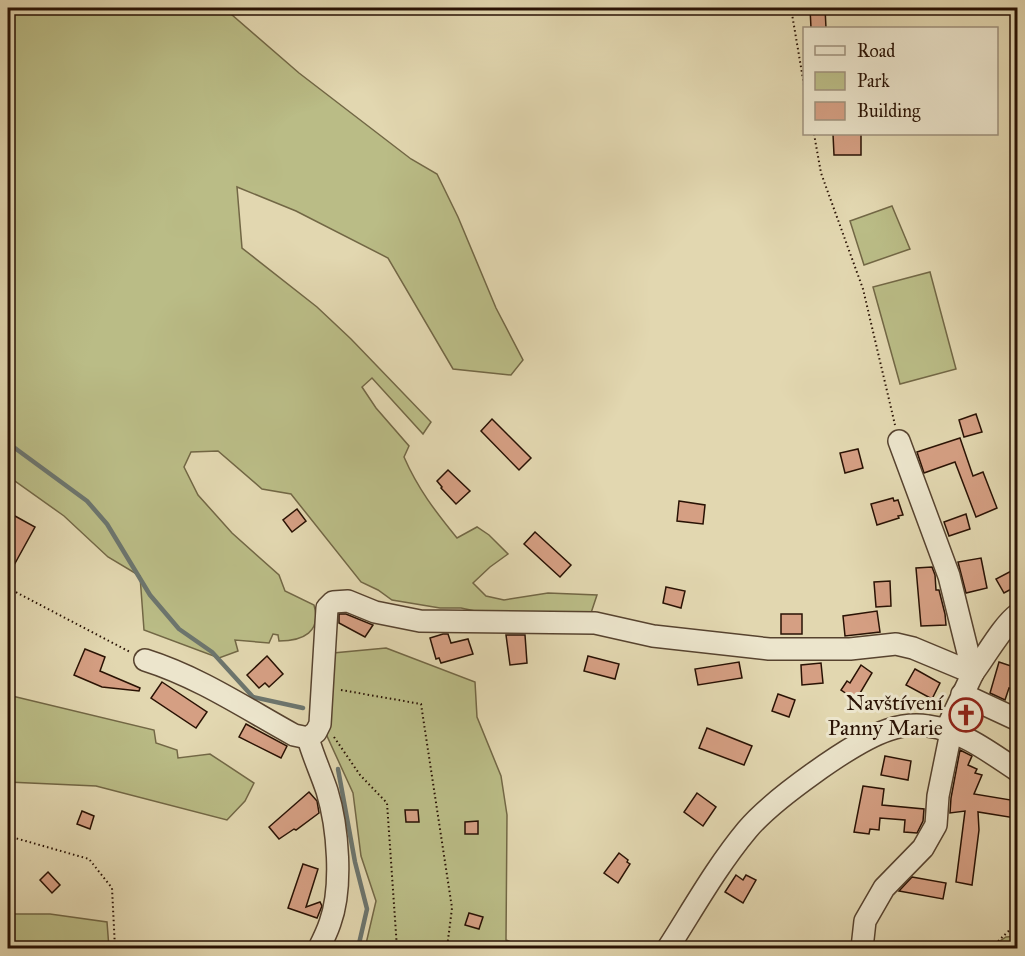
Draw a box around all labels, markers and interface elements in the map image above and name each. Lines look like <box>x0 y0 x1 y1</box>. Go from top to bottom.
legend <box>803 27 998 135</box>
text: Road <box>857 40 895 62</box>
text: Park <box>857 70 890 92</box>
text: Building <box>857 100 921 123</box>
place label: Navštívení Panny Marie <box>828 689 944 741</box>
church icon: Navštívení Panny Marie <box>948 697 984 733</box>

